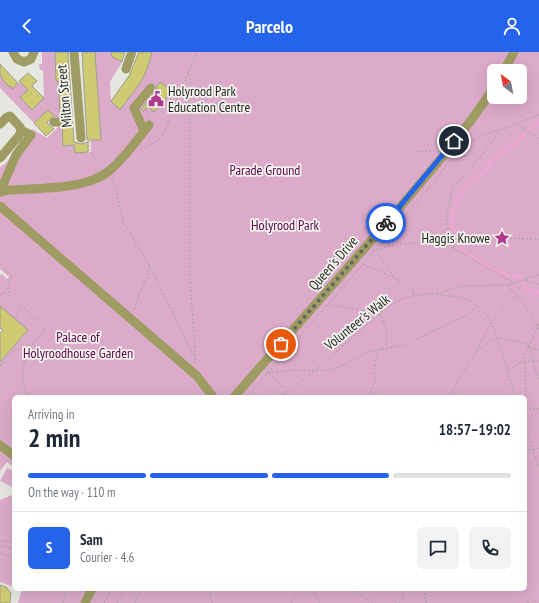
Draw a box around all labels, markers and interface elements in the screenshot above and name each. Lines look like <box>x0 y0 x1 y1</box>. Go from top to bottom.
icon: back <box>16 15 38 37</box>
text: Parcelo <box>246 15 293 38</box>
icon: person <box>501 15 523 37</box>
street label: Milton Street <box>52 64 76 128</box>
north arrow <box>487 64 527 104</box>
map controls <box>487 64 527 104</box>
place label: Holyrood Park Education Centre <box>168 82 250 116</box>
public building icon: Holyrood Park Education Centre <box>147 90 165 108</box>
pin <box>437 124 471 158</box>
icon: home <box>443 130 465 152</box>
park label: Parade Ground <box>230 161 300 179</box>
courier <box>366 203 406 243</box>
icon: bike <box>375 212 397 234</box>
park label: Holyrood Park <box>251 216 319 234</box>
place label: Haggis Knowe <box>421 229 490 247</box>
place icon: Haggis Knowe <box>493 229 511 247</box>
street label: Queen's Drive <box>304 232 362 294</box>
street label: Volunteer's Walk <box>320 290 394 354</box>
pin <box>264 327 298 361</box>
park label: Palace of Holyroodhouse Garden <box>23 328 133 362</box>
icon: bag <box>270 333 292 355</box>
text: Arriving in <box>28 406 75 423</box>
text: 18:57–19:02 <box>439 420 511 439</box>
text: 2 min <box>28 421 81 454</box>
text: On the way · 110 m <box>28 484 115 501</box>
button: chat <box>417 527 459 569</box>
button: phone <box>469 527 511 569</box>
text: Sam <box>80 530 103 549</box>
text: S <box>46 538 52 557</box>
text: Courier · 4.6 <box>80 549 134 566</box>

